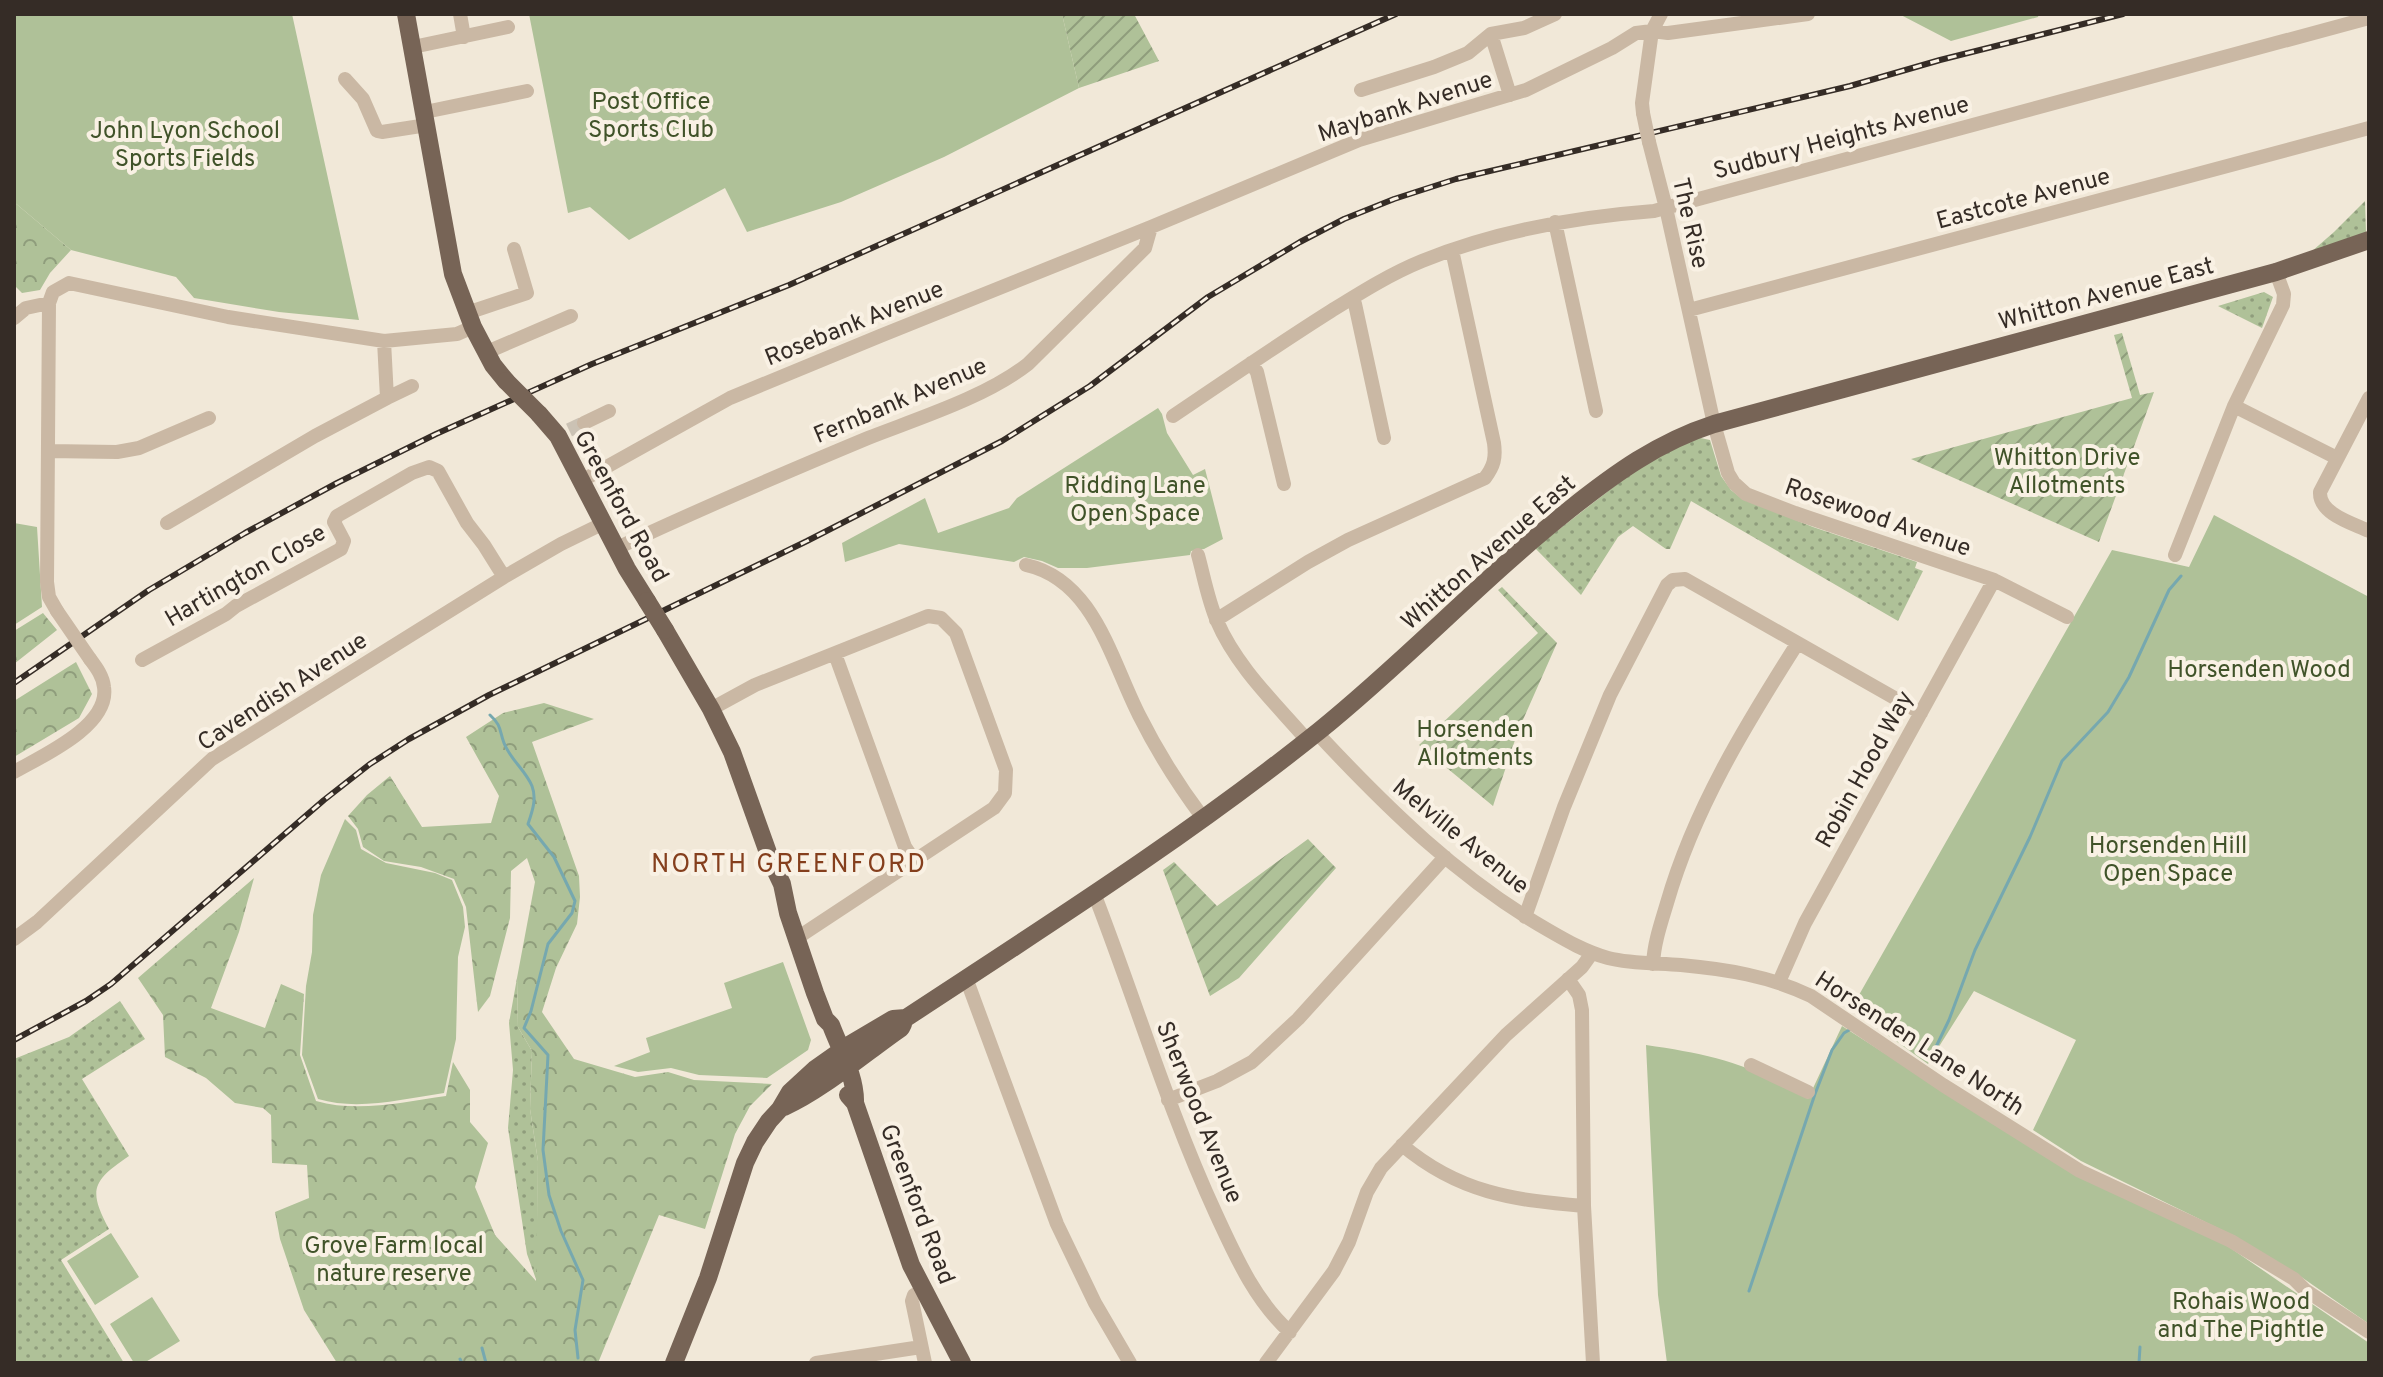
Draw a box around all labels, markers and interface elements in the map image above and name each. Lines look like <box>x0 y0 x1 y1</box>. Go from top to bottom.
street label: Maybank Avenue <box>1315 66 1497 150</box>
park label: Post Office Sports Club <box>588 88 714 146</box>
street label: Sudbury Heights Avenue <box>1710 90 1973 188</box>
park label: John Lyon School Sports Fields <box>90 117 280 175</box>
street label: Eastcote Avenue <box>1933 162 2114 238</box>
street label: The Rise <box>1664 175 1714 272</box>
street label: Whitton Avenue East <box>1996 252 2217 338</box>
street label: Rosebank Avenue <box>761 275 949 374</box>
street label: Fernbank Avenue <box>810 352 992 452</box>
street label: Greenford Road <box>566 426 674 588</box>
park label: Whitton Drive Allotments <box>1994 444 2140 502</box>
street label: Whitton Avenue East <box>1396 469 1583 638</box>
park label: Ridding Lane Open Space <box>1064 472 1206 530</box>
street label: Rosewood Avenue <box>1780 473 1974 565</box>
street label: Hartington Close <box>160 519 332 635</box>
street label: Cavendish Avenue <box>192 627 374 759</box>
park label: Horsenden Wood <box>2167 656 2351 686</box>
street label: Robin Hood Way <box>1810 686 1921 854</box>
park label: Horsenden Allotments <box>1416 716 1534 774</box>
street label: Melville Avenue <box>1385 773 1534 902</box>
park label: Horsenden Hill Open Space <box>2089 832 2247 890</box>
district label: NORTH GREENFORD <box>651 849 927 882</box>
street label: Horsenden Lane North <box>1808 966 2029 1124</box>
street label: Sherwood Avenue <box>1148 1017 1248 1208</box>
street label: Greenford Road <box>872 1120 960 1289</box>
park label: Grove Farm local nature reserve <box>304 1232 484 1290</box>
park label: Rohais Wood and The Pightle <box>2157 1288 2325 1346</box>

